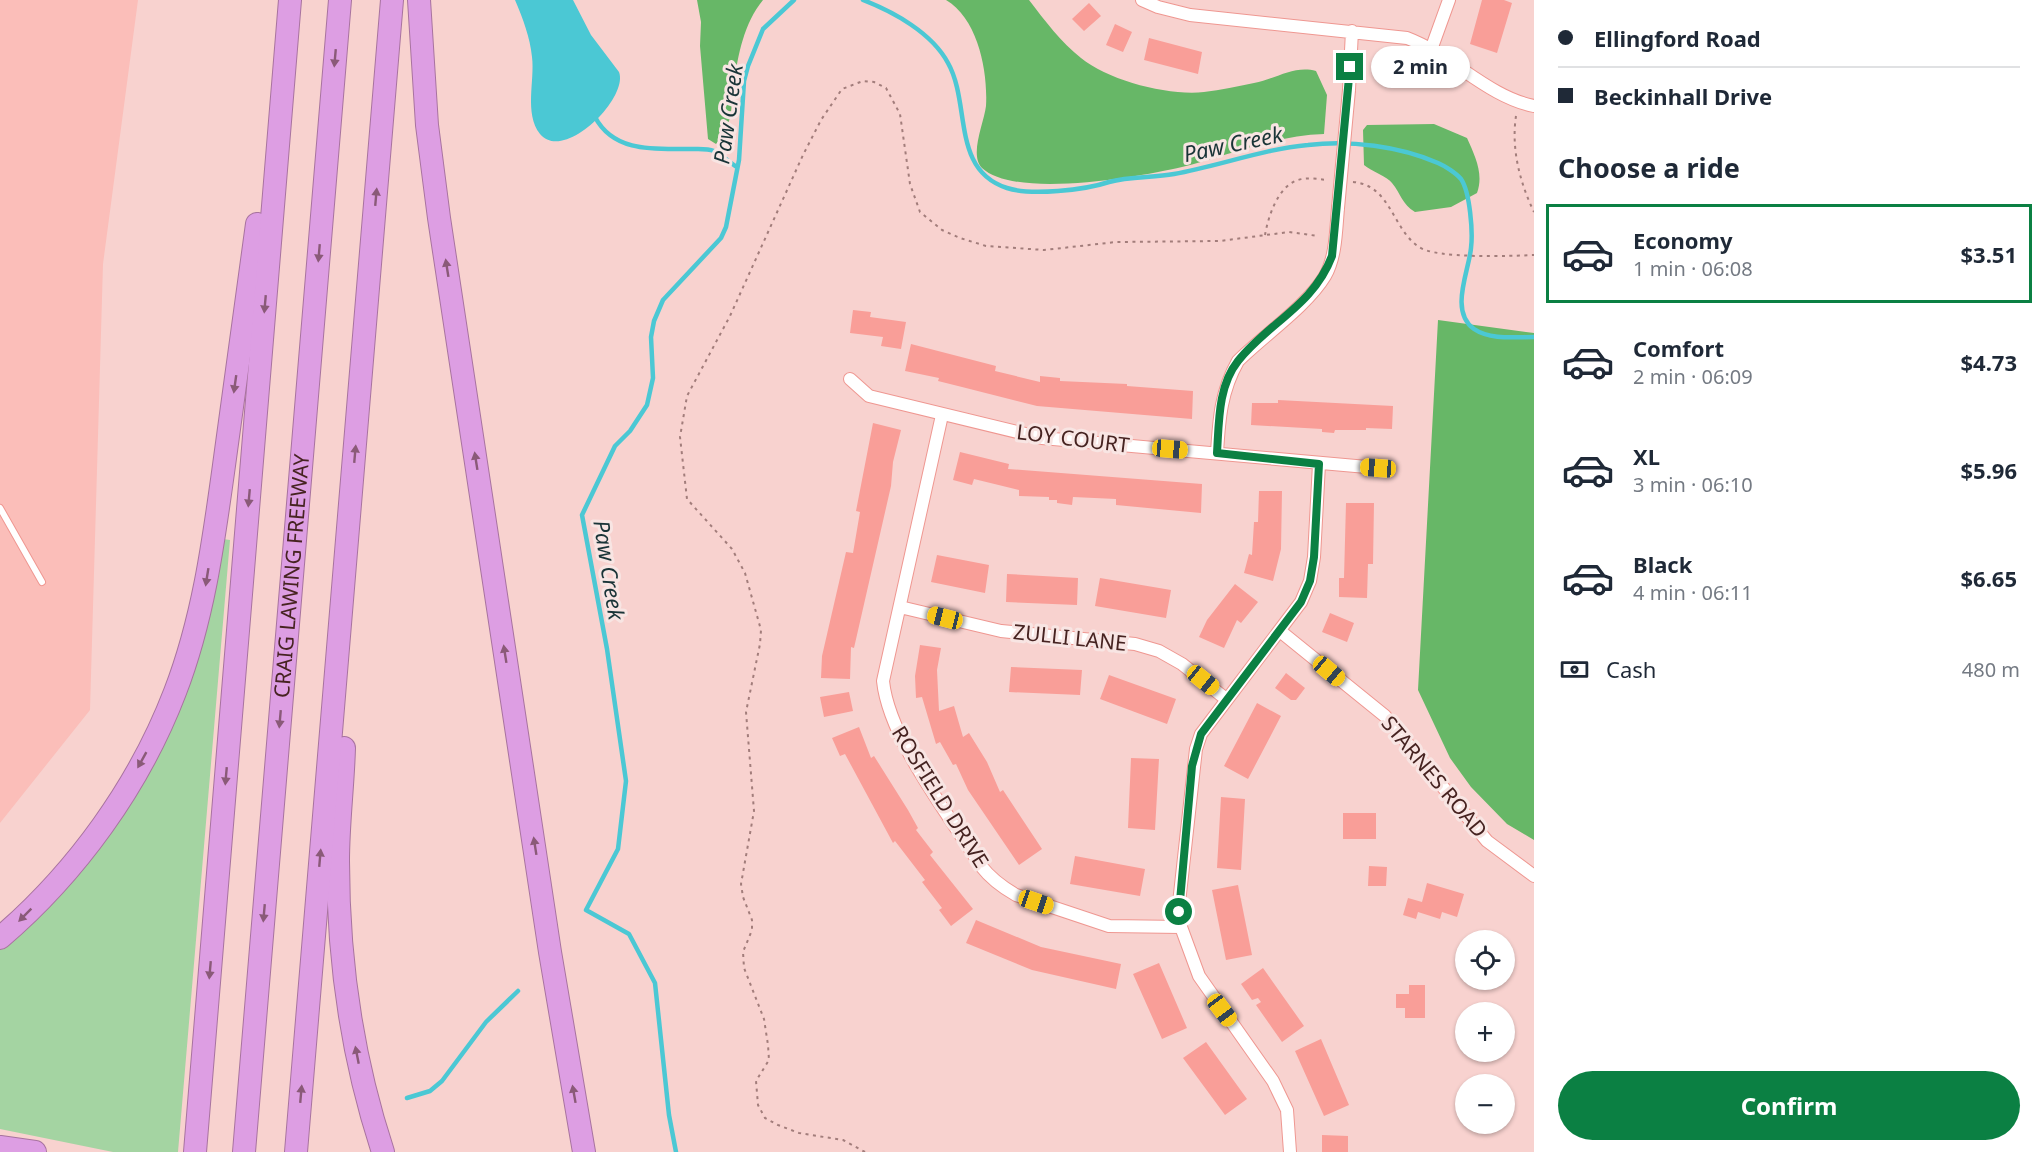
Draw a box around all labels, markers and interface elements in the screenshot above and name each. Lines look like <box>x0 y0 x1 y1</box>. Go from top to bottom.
text: Ellingford Road <box>1594 23 1761 53</box>
callout: 2 min <box>1371 46 1470 88</box>
one-way arrow <box>330 49 340 68</box>
route end <box>1336 53 1363 80</box>
text: 2 min <box>1393 53 1448 80</box>
water label: Paw Creek <box>705 61 749 166</box>
text: Beckinhall Drive <box>1594 81 1772 111</box>
water label: Paw Creek <box>1180 118 1286 168</box>
text: Choose a ride <box>1558 149 1740 186</box>
one-way arrow <box>371 187 381 206</box>
text: Economy <box>1633 225 1732 255</box>
icon: car <box>1561 227 1615 281</box>
text: $3.51 <box>1960 239 2017 269</box>
one-way arrow <box>314 243 324 262</box>
text: 1 min · 06:08 <box>1633 255 1753 282</box>
one-way arrow <box>442 258 451 277</box>
one-way arrow <box>260 294 270 313</box>
text: Comfort <box>1633 333 1724 363</box>
icon: car <box>1561 335 1615 389</box>
text: $4.73 <box>1960 347 2017 377</box>
text: 2 min · 06:09 <box>1633 363 1753 390</box>
one-way arrow <box>231 375 240 394</box>
street label: LOY COURT <box>1015 417 1131 459</box>
car <box>1151 438 1189 460</box>
text: XL <box>1633 441 1660 471</box>
icon: car <box>1561 443 1615 497</box>
one-way arrow <box>350 444 360 463</box>
one-way arrow <box>471 451 480 470</box>
street label: CRAIG LAWING FREEWAY <box>267 453 315 699</box>
text: $5.96 <box>1960 455 2017 485</box>
car <box>1359 458 1397 478</box>
text: 3 min · 06:10 <box>1633 471 1753 498</box>
one-way arrow <box>244 489 254 508</box>
water label: Paw Creek <box>587 518 633 623</box>
text: Black <box>1633 549 1692 579</box>
icon: car <box>1561 551 1615 605</box>
text: $6.65 <box>1960 563 2017 593</box>
one-way arrow <box>203 568 212 587</box>
text: 4 min · 06:11 <box>1633 579 1753 606</box>
car <box>925 605 965 631</box>
street label: ZULLI LANE <box>1012 617 1128 657</box>
one-way arrow <box>501 644 510 663</box>
car <box>1309 653 1349 689</box>
icon: cash <box>1558 653 1591 686</box>
text: Cash <box>1606 654 1656 684</box>
text: 480 m <box>1962 656 2020 683</box>
car <box>1183 662 1223 698</box>
one-way arrow <box>275 710 285 729</box>
street label: STARNES ROAD <box>1376 710 1494 843</box>
street label: ROSFIELD DRIVE <box>886 720 996 873</box>
one-way arrow <box>137 752 147 769</box>
one-way arrow <box>221 767 231 786</box>
one-way arrow <box>530 837 539 856</box>
one-way arrow <box>316 848 325 867</box>
car <box>1016 888 1056 916</box>
route start <box>1165 898 1192 925</box>
one-way arrow <box>259 904 269 923</box>
one-way arrow <box>19 908 33 922</box>
map controls <box>1455 930 1515 1134</box>
button: locate <box>1455 930 1515 990</box>
one-way arrow <box>205 961 215 980</box>
car <box>1204 990 1240 1030</box>
button: + <box>1455 1002 1515 1062</box>
one-way arrow <box>352 1045 361 1064</box>
button: Confirm <box>1558 1071 2020 1140</box>
button: − <box>1455 1074 1515 1134</box>
one-way arrow <box>296 1084 306 1103</box>
one-way arrow <box>570 1085 579 1104</box>

